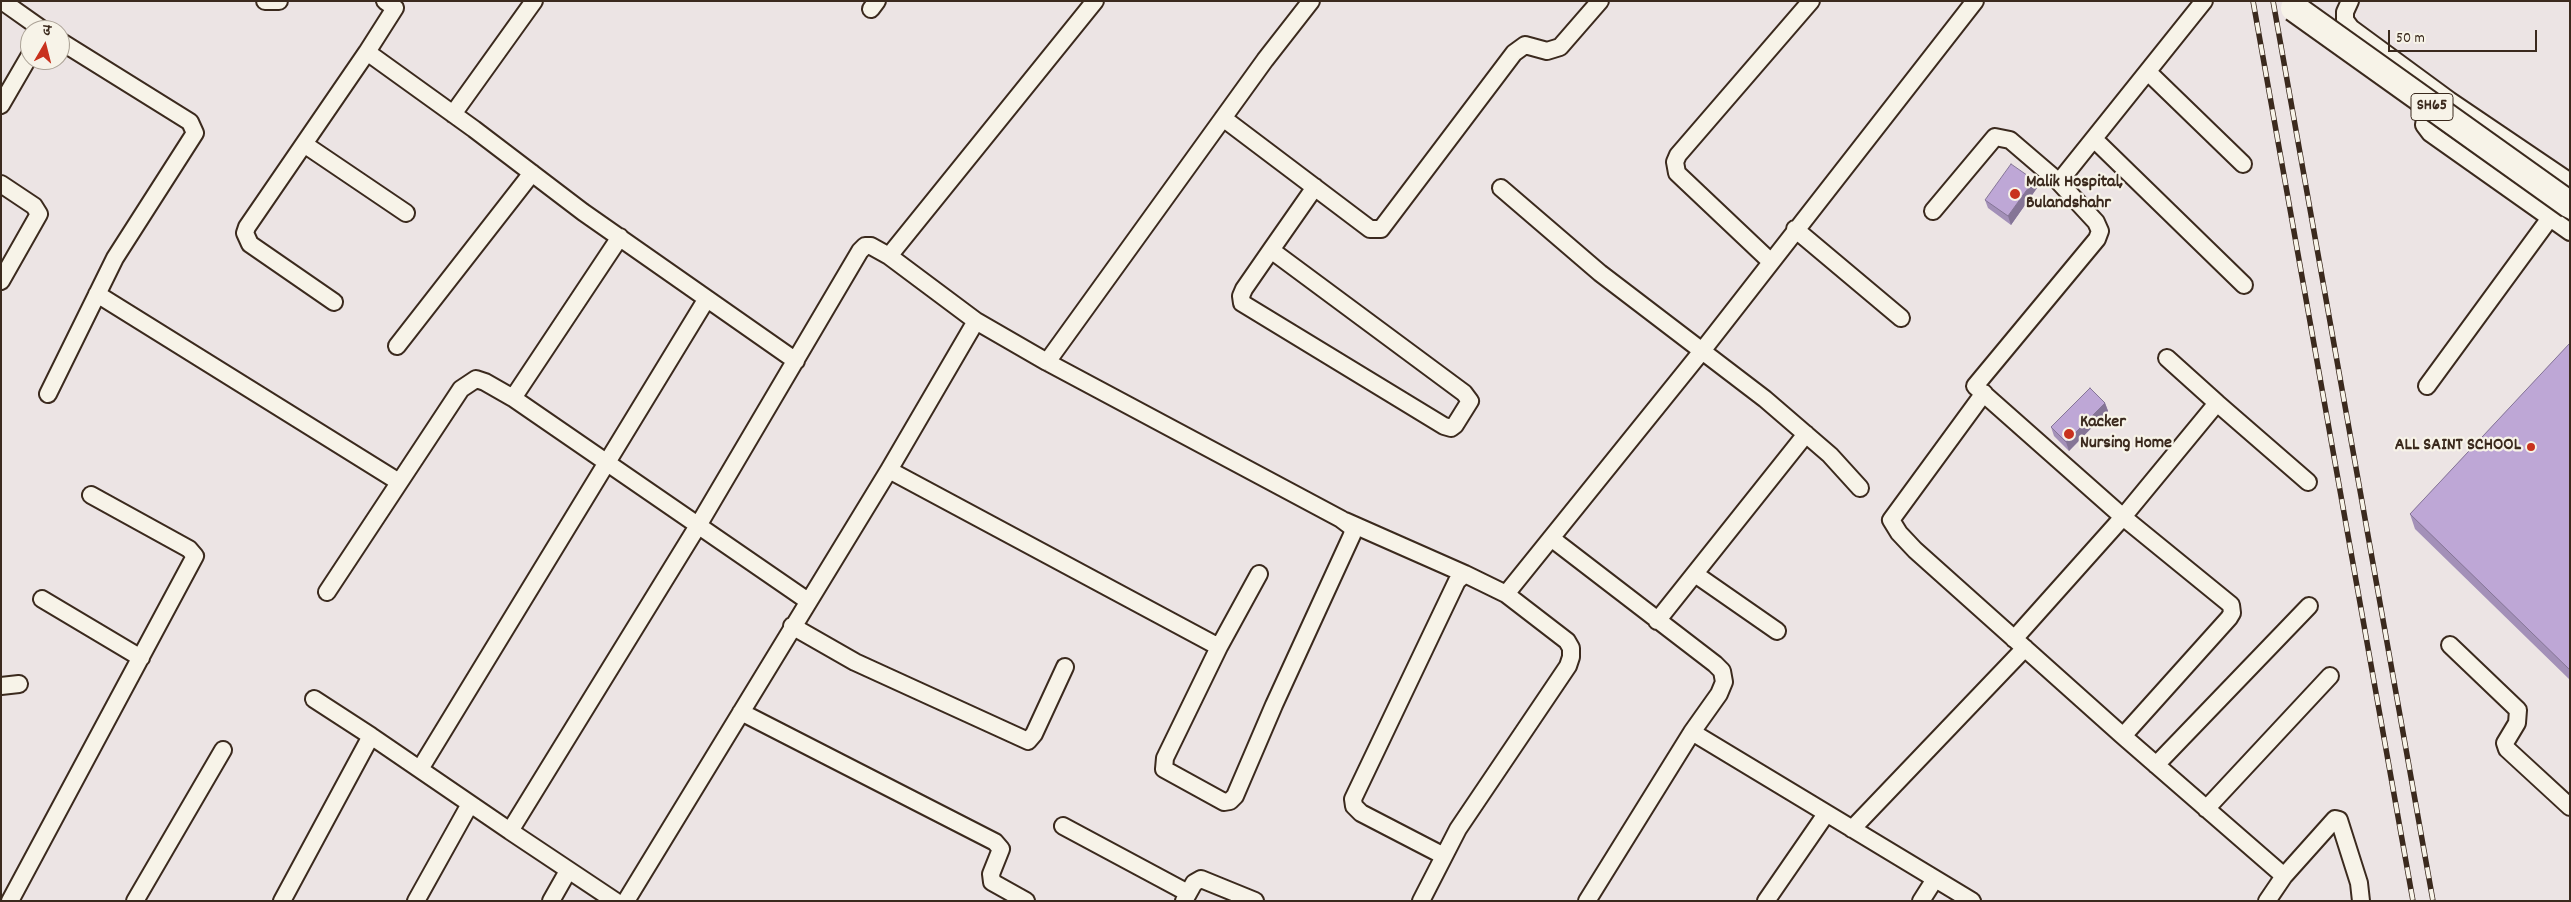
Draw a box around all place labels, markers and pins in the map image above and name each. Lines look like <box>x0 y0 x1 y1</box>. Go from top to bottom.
place label: Malik Hospital, Bulandshahr <box>2026 173 2123 215</box>
marker: Malik Hospital, Bulandshahr <box>2008 187 2022 201</box>
place label: Kacker Nursing Home <box>2080 413 2172 456</box>
marker: Kacker Nursing Home <box>2062 427 2076 441</box>
place label: ALL SAINT SCHOOL <box>2395 436 2521 458</box>
marker: ALL SAINT SCHOOL <box>2525 441 2537 453</box>

